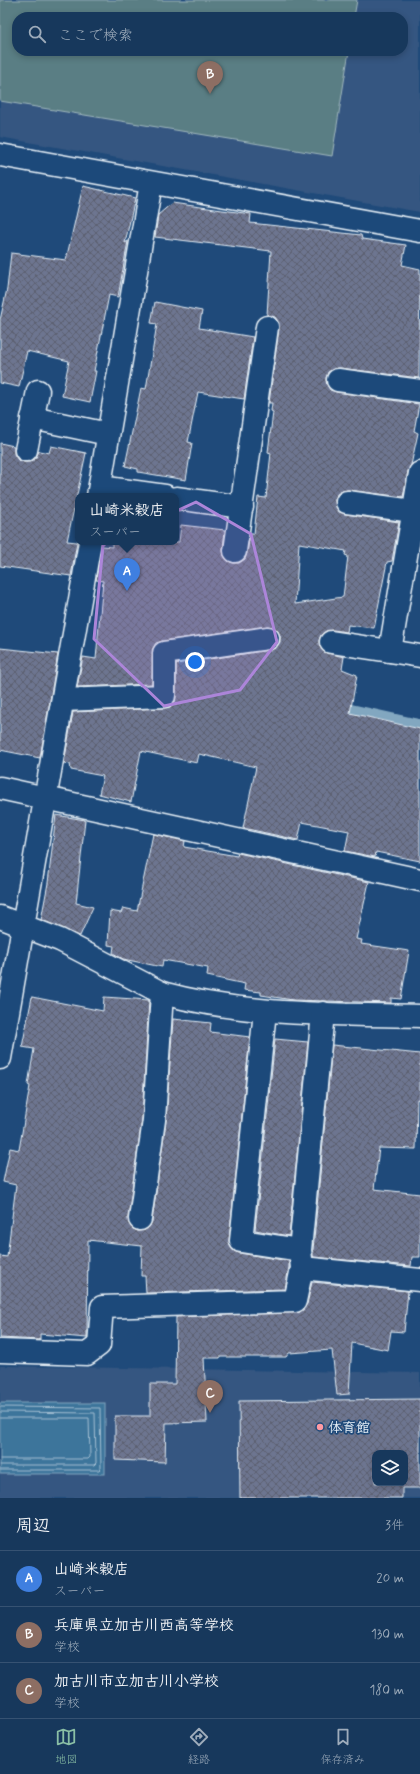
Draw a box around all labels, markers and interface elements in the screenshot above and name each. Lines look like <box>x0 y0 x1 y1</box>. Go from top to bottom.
search box <box>12 12 408 56</box>
icon: search <box>26 23 48 45</box>
text: ここで検索 <box>58 26 133 46</box>
pin: B <box>197 61 223 94</box>
popup <box>75 493 179 545</box>
text: 山崎米穀店 <box>89 501 165 521</box>
text: スーパー <box>89 524 141 541</box>
pin: A <box>114 558 140 591</box>
your location <box>185 652 205 672</box>
pin: C <box>197 1380 223 1413</box>
place label: 体育館 <box>328 1419 370 1437</box>
marker: 体育館 <box>315 1422 325 1432</box>
map controls <box>372 1450 408 1486</box>
button: layers <box>372 1450 408 1486</box>
text: 周辺 <box>16 1515 50 1537</box>
text: 3件 <box>385 1517 404 1534</box>
text: 山崎米穀店 <box>54 1560 129 1580</box>
text: A <box>25 1570 33 1587</box>
text: 20 m <box>376 1570 404 1587</box>
text: スーパー <box>54 1583 105 1600</box>
text: 兵庫県立加古川西高等学校 <box>54 1616 234 1636</box>
text: B <box>25 1626 33 1643</box>
text: 130 m <box>371 1626 404 1643</box>
text: 学校 <box>54 1639 80 1656</box>
text: 加古川市立加古川小学校 <box>54 1672 219 1692</box>
text: C <box>24 1682 34 1699</box>
text: 180 m <box>369 1682 404 1699</box>
text: 学校 <box>54 1695 80 1712</box>
tab: 地図 <box>55 1726 77 1767</box>
tab: 経路 <box>188 1726 210 1767</box>
tab: 保存済み <box>321 1726 365 1767</box>

